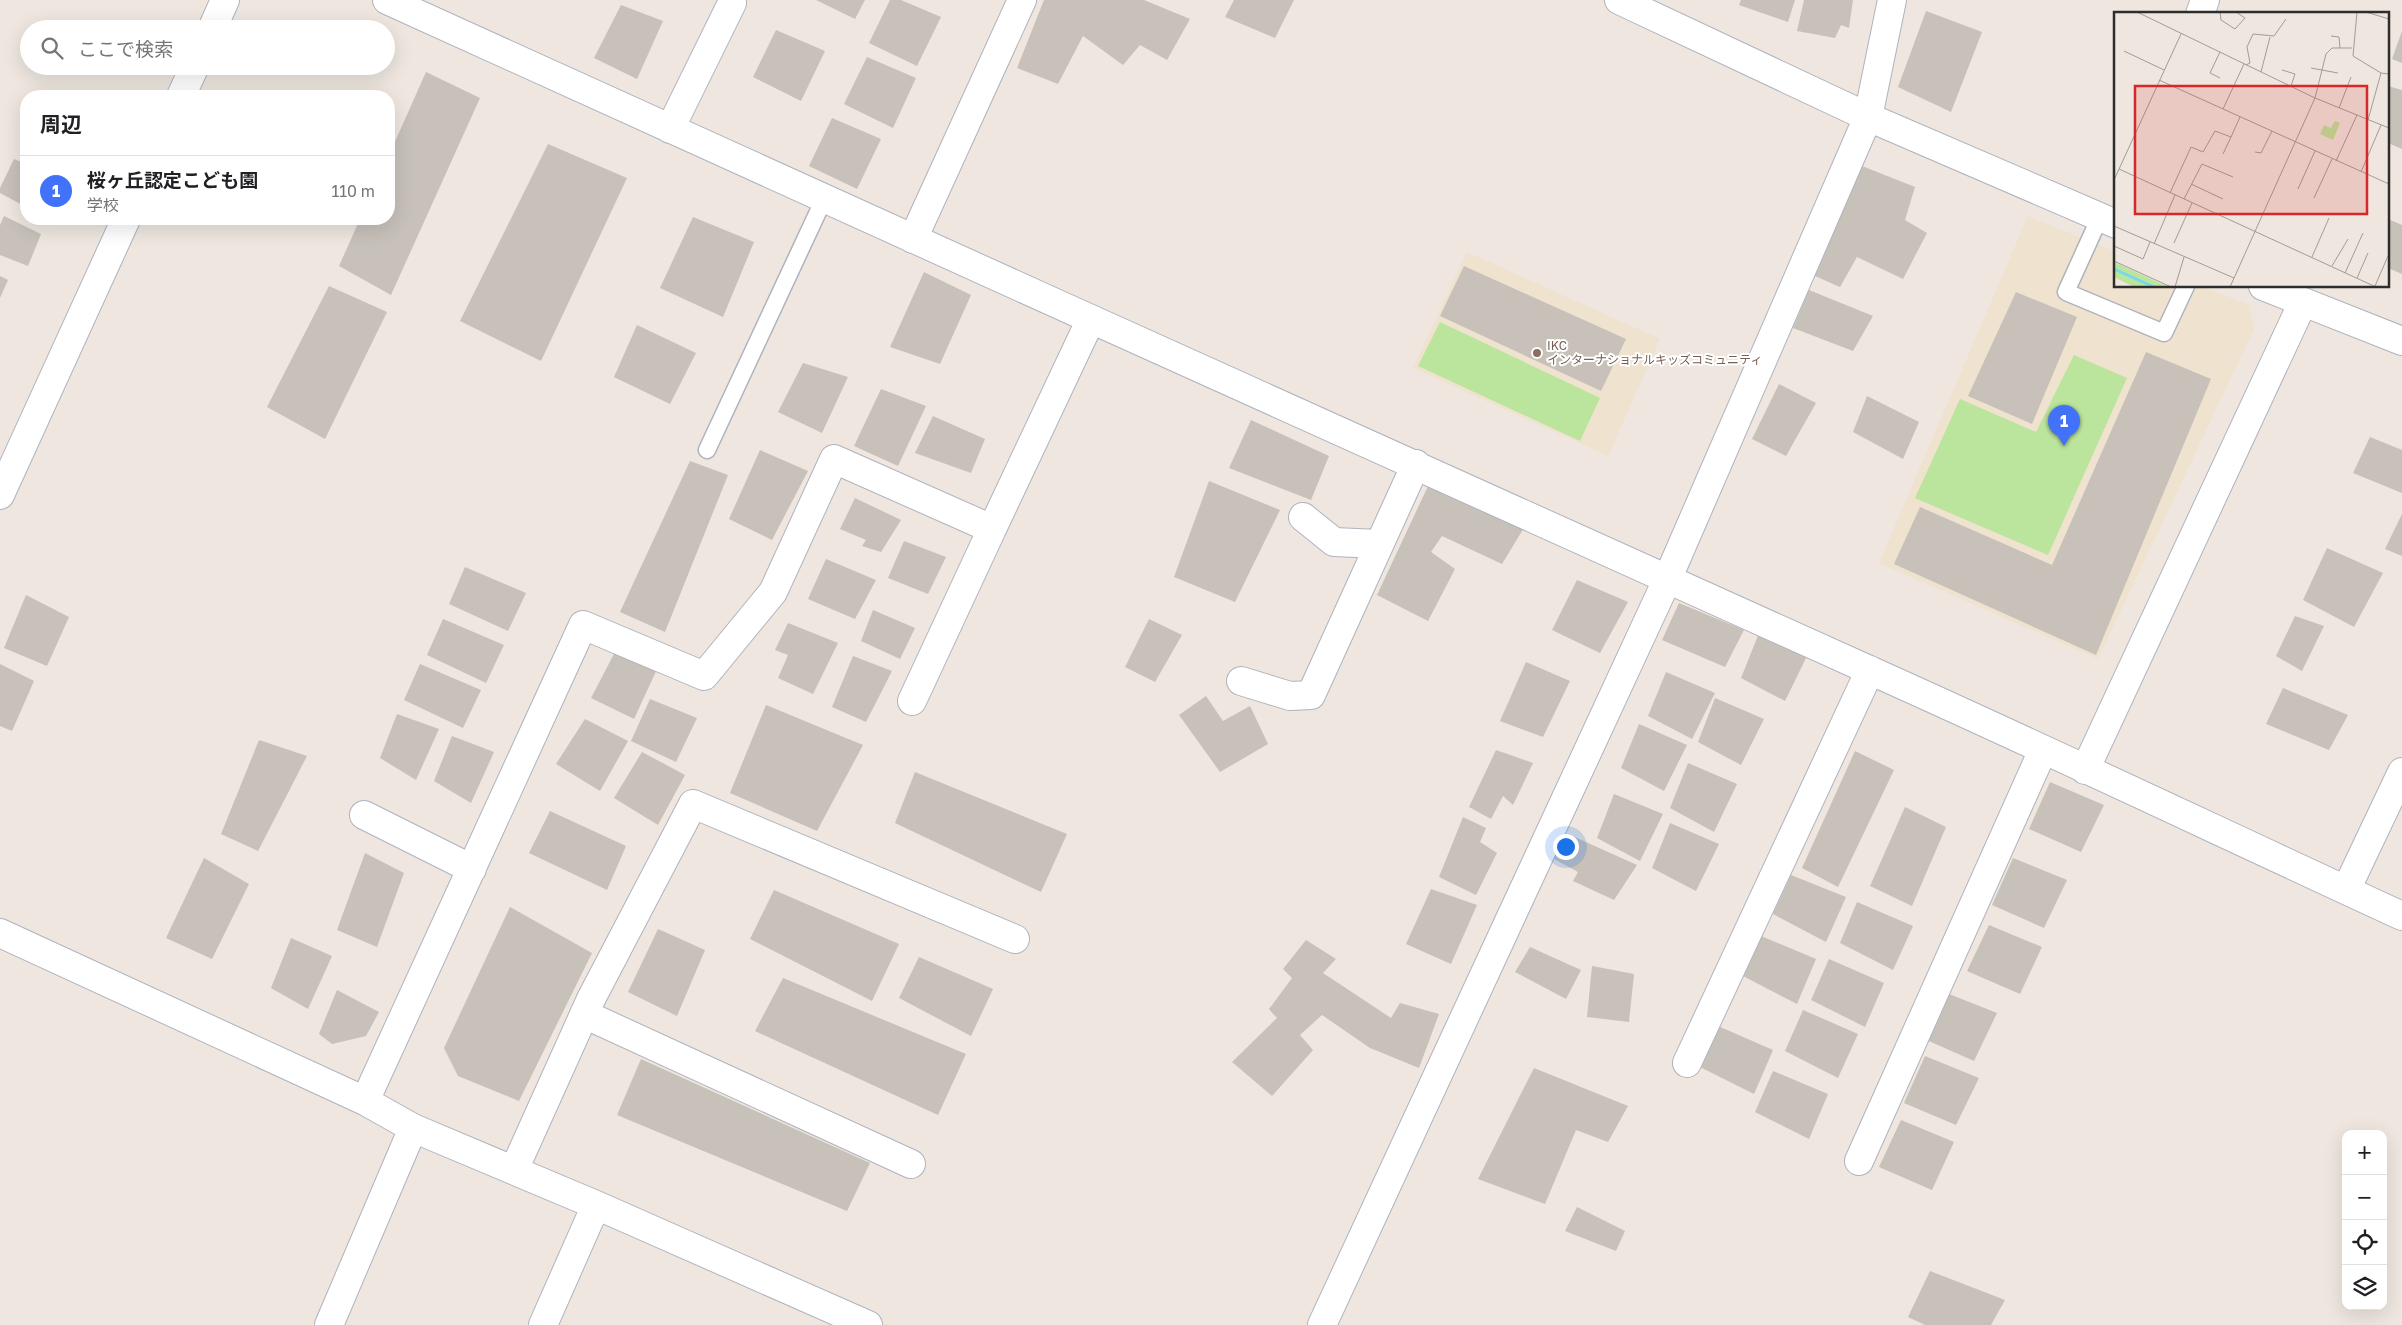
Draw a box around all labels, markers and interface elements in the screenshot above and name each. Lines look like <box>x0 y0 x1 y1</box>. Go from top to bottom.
inset map <box>2114 12 2390 288</box>
search box <box>20 20 395 75</box>
icon: search <box>38 34 66 62</box>
text: ここで検索 <box>78 37 173 60</box>
text: 周辺 <box>40 111 82 137</box>
text: 桜ヶ丘認定こども園 <box>87 168 258 191</box>
text: 1 <box>52 181 60 201</box>
text: 110 m <box>331 181 375 201</box>
text: 学校 <box>87 195 119 215</box>
place label: IKC インターナショナルキッズコミュニティ <box>1547 338 1762 367</box>
marker: IKC インターナショナルキッズコミュニティ <box>1531 347 1543 359</box>
pin: 1 <box>2048 405 2080 446</box>
your location <box>1553 834 1579 860</box>
map controls <box>2342 1130 2387 1310</box>
button: + <box>2342 1130 2387 1175</box>
button: − <box>2342 1175 2387 1220</box>
button: locate <box>2342 1220 2387 1265</box>
button: layers <box>2342 1265 2387 1310</box>

